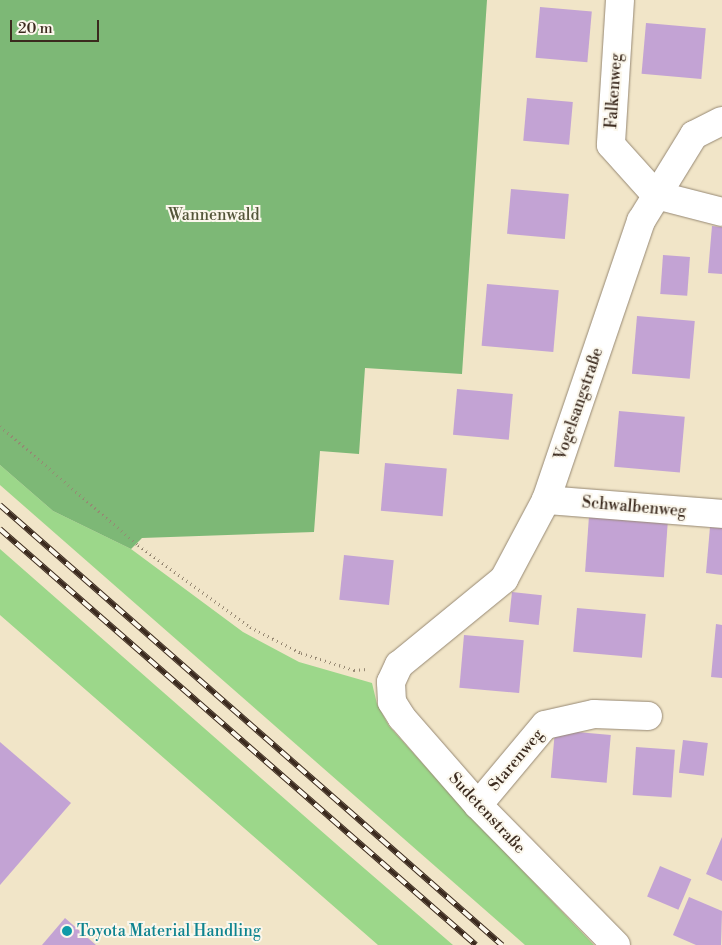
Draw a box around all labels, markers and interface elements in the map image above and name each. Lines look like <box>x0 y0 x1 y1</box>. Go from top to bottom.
scale bar <box>12 10 101 42</box>
text: 20 m <box>18 19 53 38</box>
street label: Falkenweg <box>602 53 626 129</box>
park label: Wannenwald <box>168 205 260 225</box>
street label: Vogelsangstraße <box>551 345 607 463</box>
street label: Schwalbenweg <box>581 493 687 521</box>
street label: Starenweg <box>485 725 547 795</box>
street label: Sudetenstraße <box>445 769 529 857</box>
place label: Toyota Material Handling <box>77 921 261 941</box>
marker: Toyota Material Handling <box>61 925 73 937</box>

